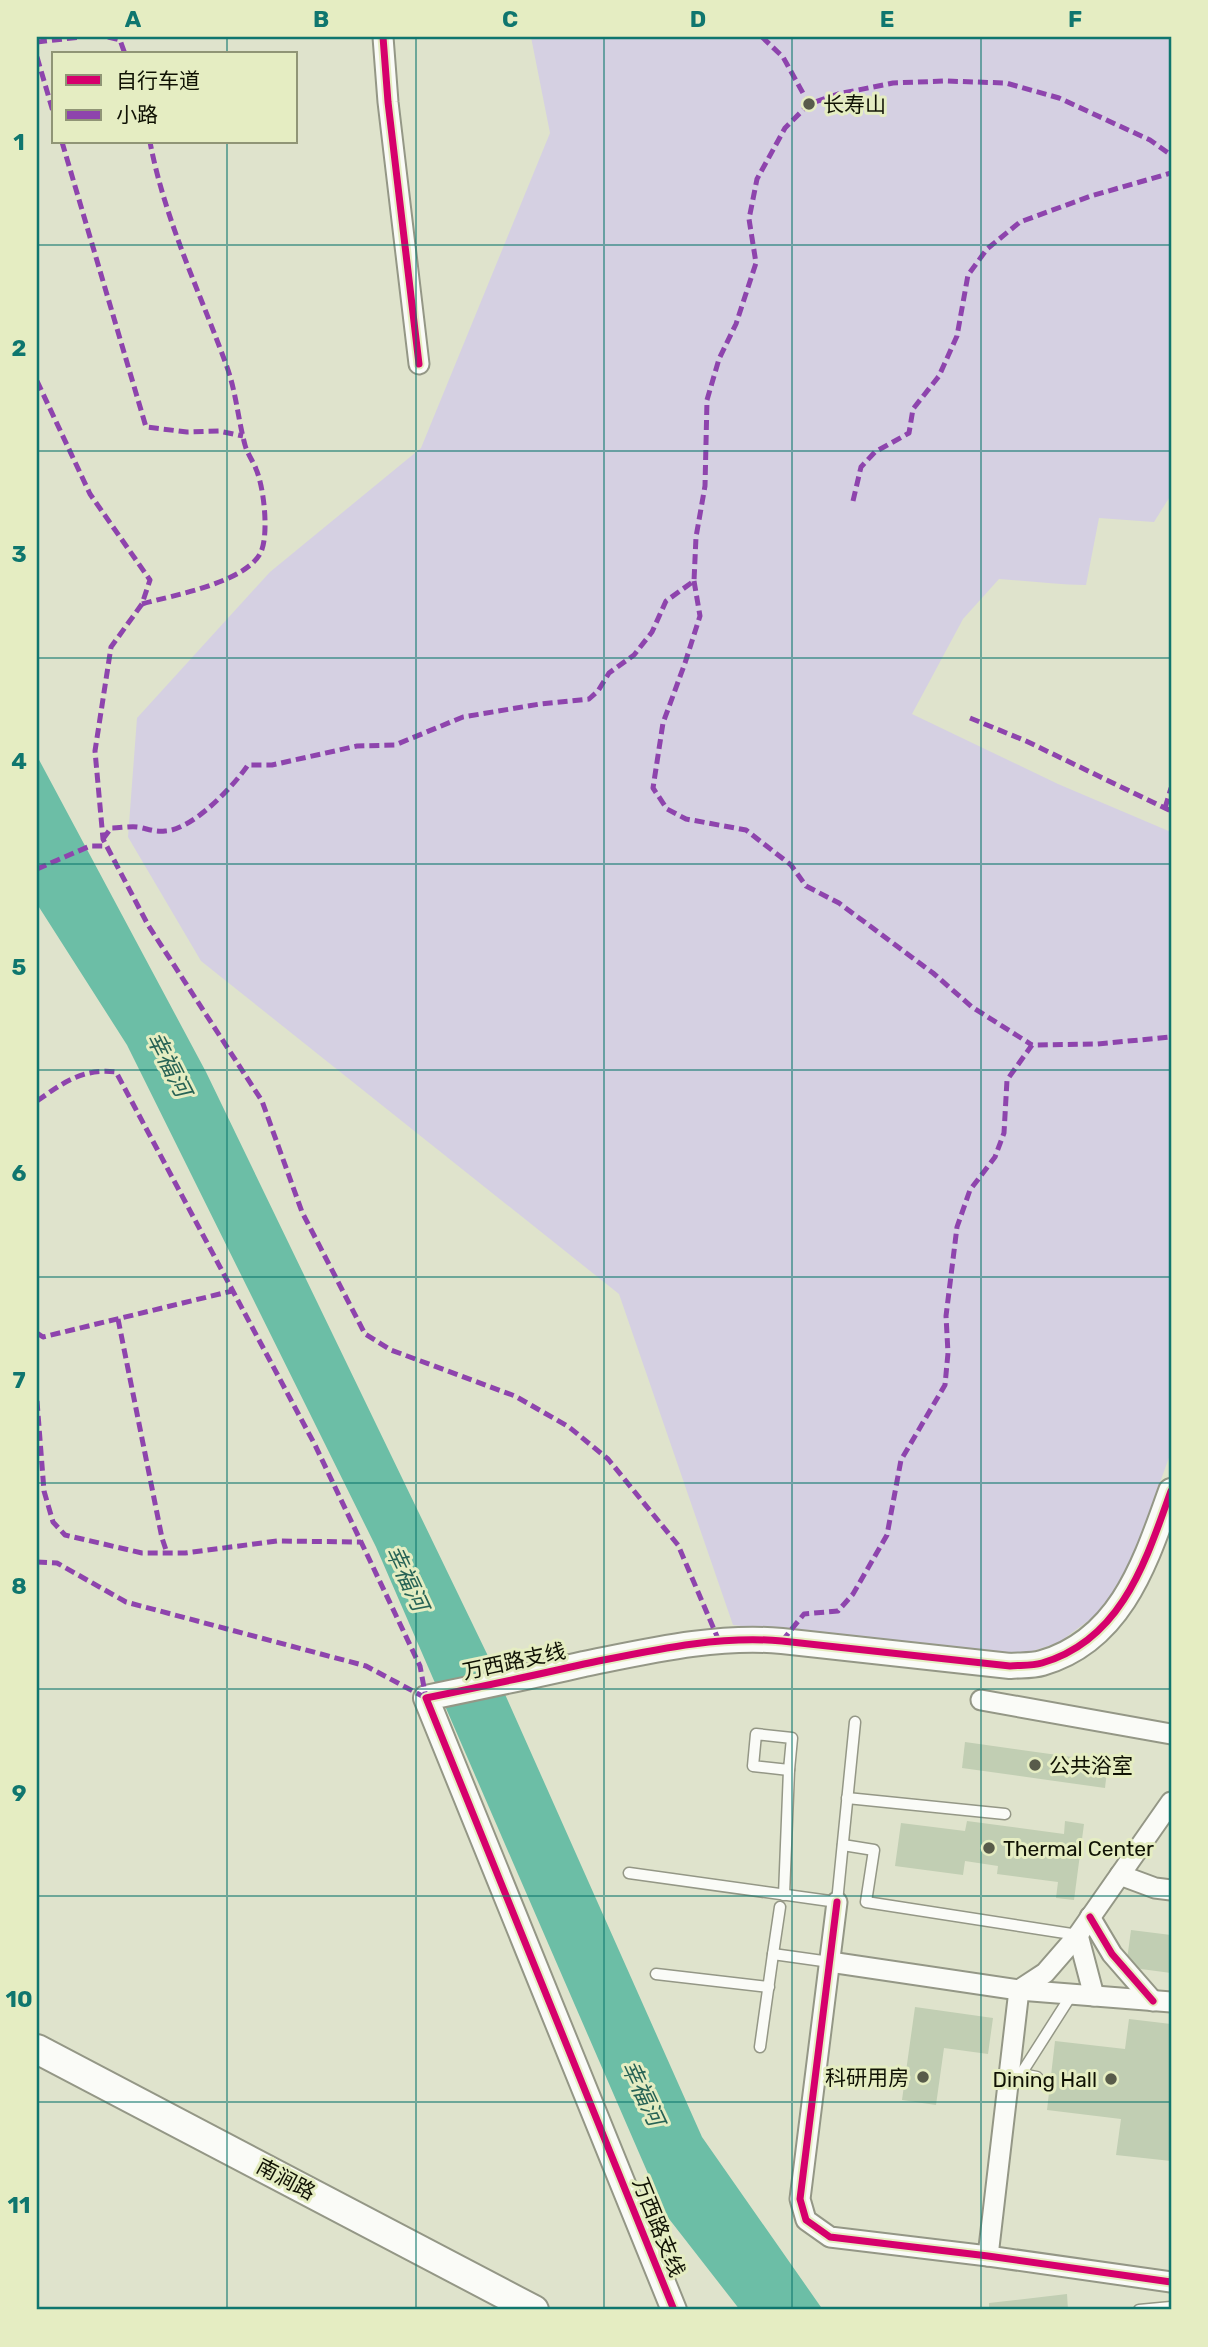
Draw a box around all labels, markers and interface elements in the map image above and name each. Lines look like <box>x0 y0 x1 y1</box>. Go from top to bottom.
text: A <box>125 5 142 33</box>
text: B <box>313 5 329 33</box>
text: C <box>502 5 518 33</box>
text: D <box>690 5 706 33</box>
text: E <box>880 5 894 33</box>
text: F <box>1068 5 1082 33</box>
legend <box>52 52 298 144</box>
text: 自行车道 <box>116 68 200 93</box>
place label: 长寿山 <box>823 92 886 117</box>
marker: 长寿山 <box>801 96 817 112</box>
text: 小路 <box>116 102 158 127</box>
text: 1 <box>13 128 25 156</box>
text: 2 <box>12 334 26 362</box>
text: 3 <box>11 540 27 568</box>
text: 4 <box>11 747 27 775</box>
text: 5 <box>12 953 27 981</box>
water label: 幸福河 <box>141 1027 199 1105</box>
text: 6 <box>12 1159 27 1187</box>
text: 7 <box>12 1366 26 1394</box>
water label: 幸福河 <box>380 1541 436 1619</box>
text: 8 <box>11 1572 27 1600</box>
street label: 万西路支线 <box>460 1638 568 1684</box>
place label: 公共浴室 <box>1049 1753 1133 1778</box>
marker: 公共浴室 <box>1027 1757 1043 1773</box>
text: 9 <box>12 1779 26 1807</box>
place label: Thermal Center <box>1003 1836 1154 1861</box>
marker: Thermal Center <box>981 1840 997 1856</box>
text: 10 <box>5 1985 33 2013</box>
water label: 幸福河 <box>616 2056 672 2134</box>
place label: 科研用房 <box>825 2065 909 2090</box>
place label: Dining Hall <box>992 2067 1097 2092</box>
marker: 科研用房 <box>915 2069 931 2085</box>
marker: Dining Hall <box>1103 2071 1119 2087</box>
street label: 南涧路 <box>252 2153 320 2205</box>
street label: 万西路支线 <box>628 2174 690 2280</box>
text: 11 <box>8 2191 30 2219</box>

